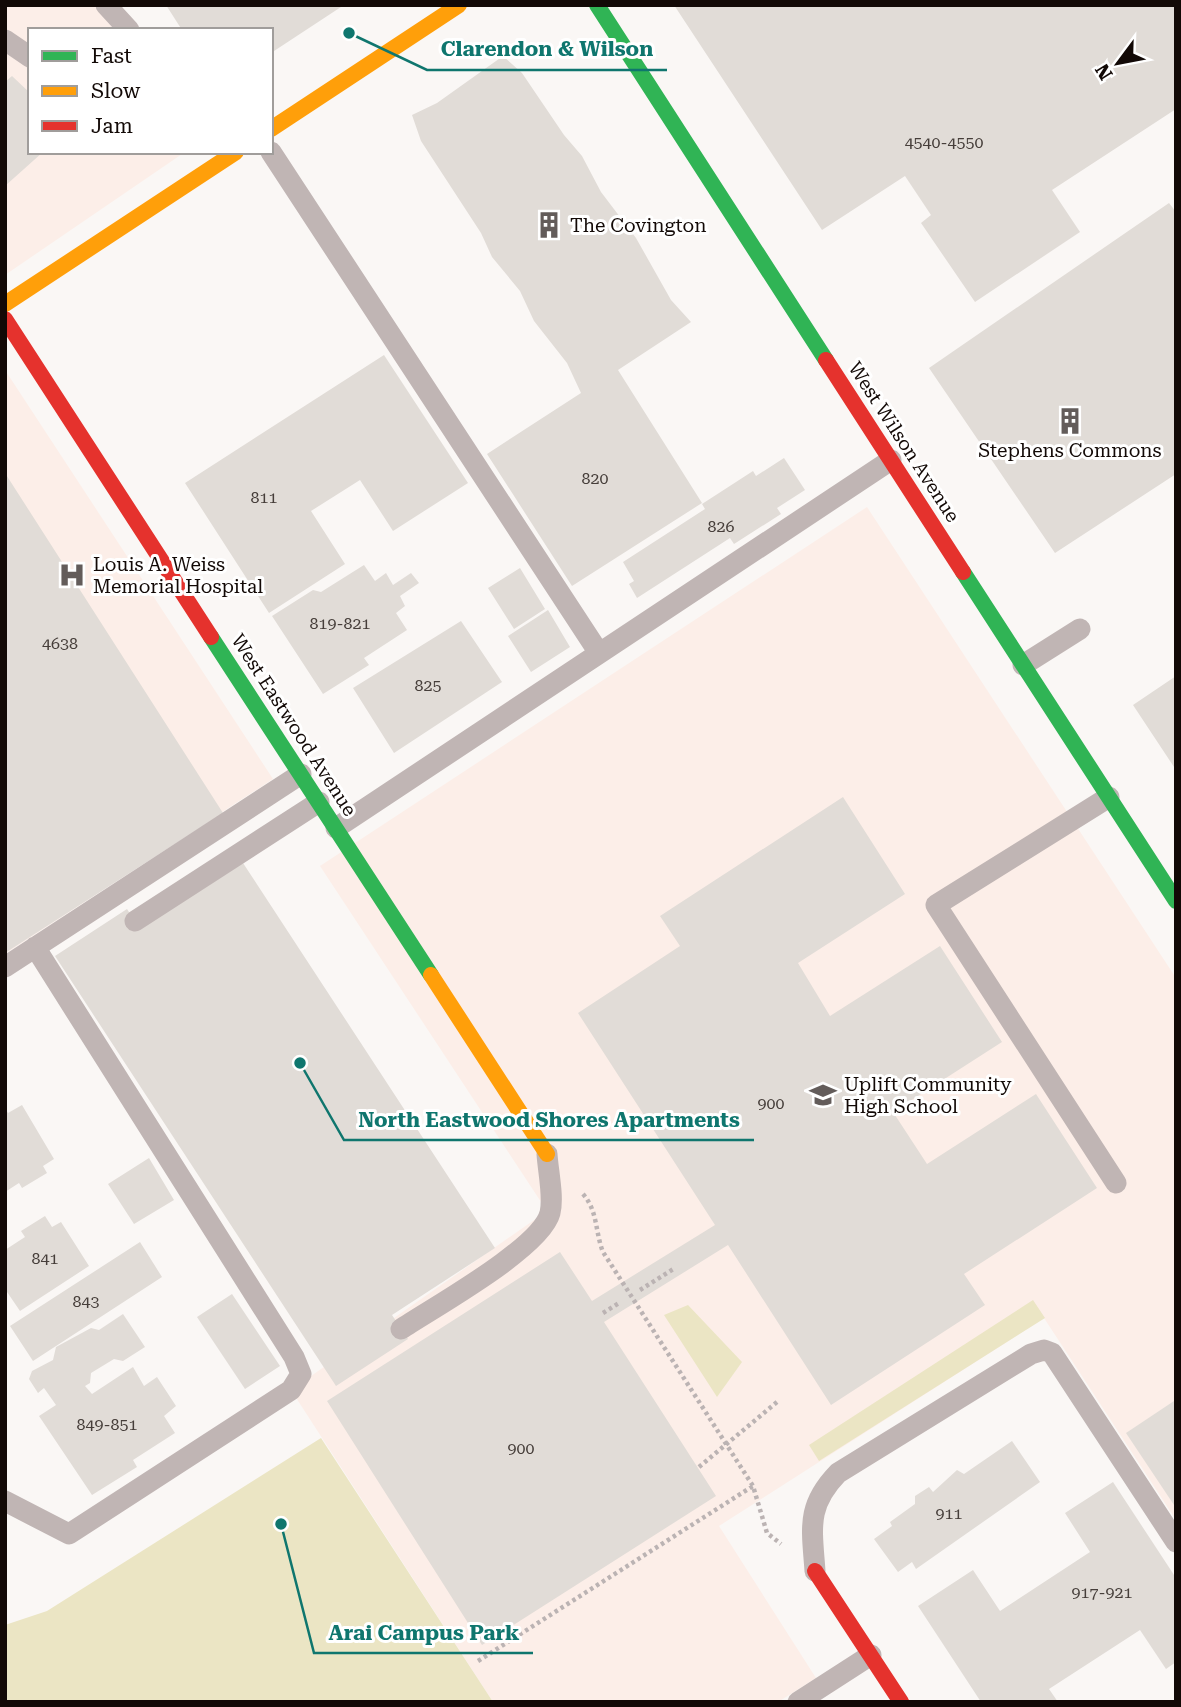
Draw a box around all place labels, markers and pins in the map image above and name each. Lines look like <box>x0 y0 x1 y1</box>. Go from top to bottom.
callout: Clarendon & Wilson <box>427 28 667 70</box>
building icon: The Covington <box>534 210 564 240</box>
place label: The Covington <box>570 214 706 237</box>
building icon: Stephens Commons <box>1055 406 1085 436</box>
place label: Stephens Commons <box>978 439 1162 462</box>
place label: Louis A. Weiss Memorial Hospital <box>93 553 263 598</box>
hospital icon: Louis A. Weiss Memorial Hospital <box>57 560 87 590</box>
place label: Uplift Community High School <box>844 1073 1012 1118</box>
school or university icon: Uplift Community High School <box>808 1080 838 1110</box>
callout: North Eastwood Shores Apartments <box>344 1098 754 1140</box>
callout: Arai Campus Park <box>314 1611 533 1653</box>

